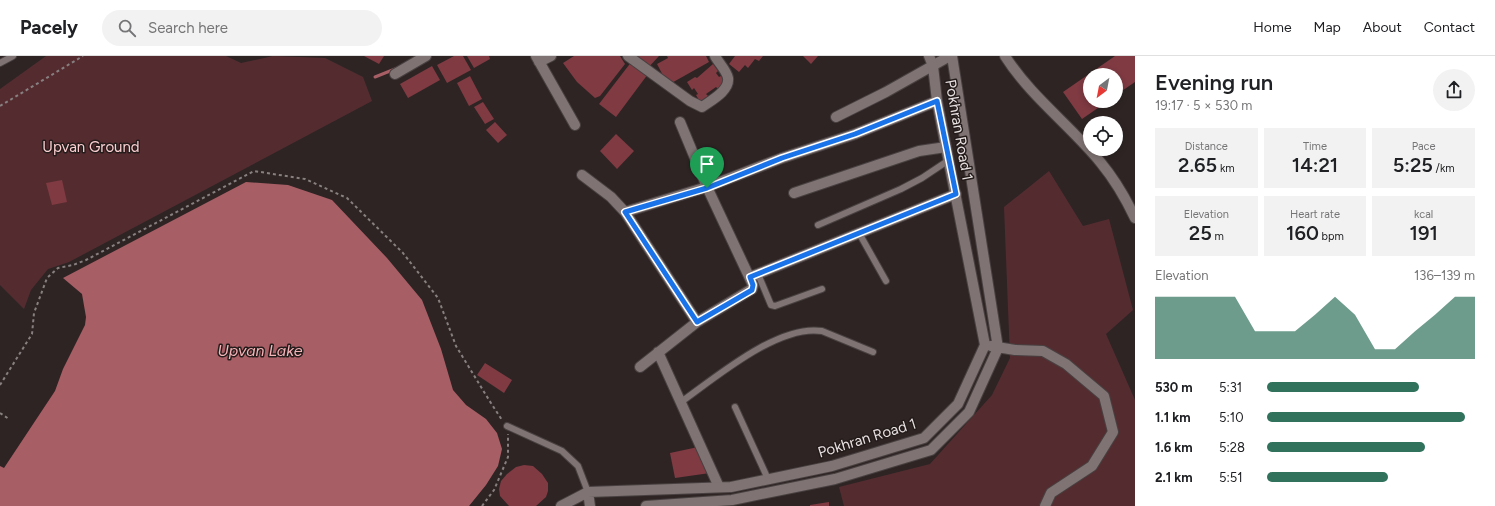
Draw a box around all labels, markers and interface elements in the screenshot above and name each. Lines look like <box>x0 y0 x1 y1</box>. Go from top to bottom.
search box <box>102 10 382 46</box>
text: Pacely <box>20 16 78 39</box>
icon: search <box>116 17 138 39</box>
text: Search here <box>148 19 228 37</box>
text: Home <box>1253 19 1292 36</box>
text: Map <box>1314 19 1341 36</box>
text: About <box>1363 19 1402 36</box>
text: Contact <box>1424 19 1475 36</box>
north arrow <box>1083 68 1123 108</box>
map controls <box>1083 68 1123 156</box>
text: Evening run <box>1155 69 1273 96</box>
button: share <box>1433 69 1475 111</box>
street label: Pokhran Road 1 <box>941 78 977 182</box>
text: 19:17 · 5 × 530 m <box>1155 98 1252 113</box>
button: locate <box>1083 116 1123 156</box>
park label: Upvan Ground <box>42 138 140 156</box>
text: Distance <box>1185 140 1228 153</box>
text: Time <box>1303 140 1327 153</box>
text: Pace <box>1412 140 1436 153</box>
pin <box>690 147 724 188</box>
icon: arrive <box>696 153 718 175</box>
text: 2.65 <box>1178 153 1217 177</box>
text: 14:21 <box>1292 153 1338 177</box>
text: 5:25 <box>1393 153 1433 177</box>
text: km <box>1217 162 1235 175</box>
text: /km <box>1433 162 1455 175</box>
text: Elevation <box>1184 208 1229 221</box>
text: Heart rate <box>1290 208 1340 221</box>
text: kcal <box>1414 208 1433 221</box>
text: 25 <box>1189 221 1212 245</box>
text: 160 <box>1286 221 1319 245</box>
text: 191 <box>1410 221 1438 245</box>
text: m <box>1212 230 1224 243</box>
text: bpm <box>1319 230 1344 243</box>
text: Elevation <box>1155 268 1208 283</box>
text: 136–139 m <box>1414 268 1475 283</box>
water label: Upvan Lake <box>217 341 303 360</box>
text: 530 m <box>1155 380 1193 395</box>
text: 5:31 <box>1219 380 1242 395</box>
text: 1.1 km <box>1155 410 1191 425</box>
text: 5:10 <box>1219 410 1243 425</box>
street label: Pokhran Road 1 <box>816 414 918 462</box>
text: 1.6 km <box>1155 440 1193 455</box>
text: 5:28 <box>1219 440 1245 455</box>
text: 2.1 km <box>1155 470 1193 485</box>
text: 5:51 <box>1219 470 1243 485</box>

